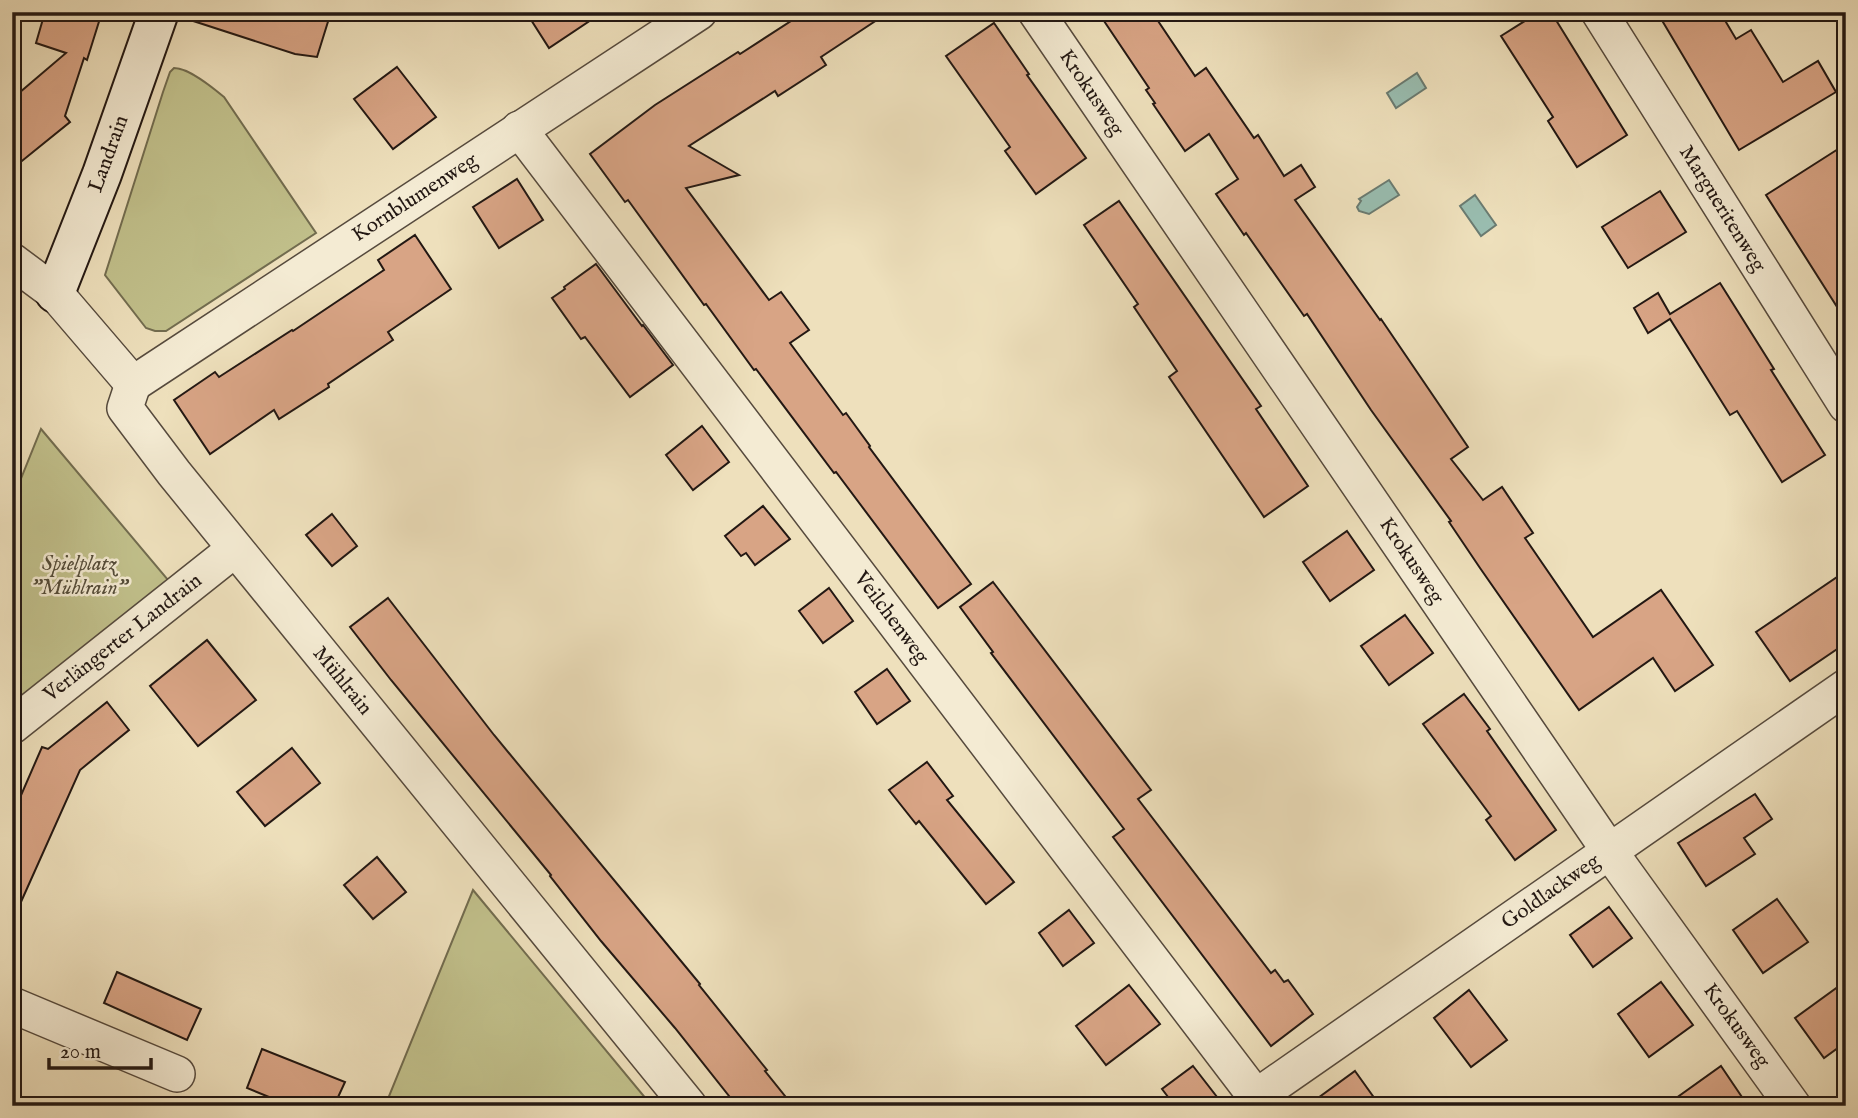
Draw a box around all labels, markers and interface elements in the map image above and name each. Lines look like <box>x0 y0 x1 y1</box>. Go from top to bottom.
street label: Krokusweg <box>1052 45 1130 142</box>
street label: Landrain <box>83 112 135 196</box>
street label: Margueritenweg <box>1672 141 1772 278</box>
street label: Kornblumenweg <box>347 147 483 249</box>
street label: Krokusweg <box>1372 513 1450 610</box>
park label: Spielplatz "Mühlrain" <box>31 551 130 602</box>
street label: Veilchenweg <box>847 566 935 670</box>
street label: Verlängerter Landrain <box>38 568 208 709</box>
street label: Mühlrain <box>306 641 378 721</box>
street label: Goldlackweg <box>1496 848 1606 936</box>
street label: Krokusweg <box>1696 978 1776 1074</box>
scale bar <box>49 1027 150 1071</box>
text: 20 m <box>60 1039 101 1066</box>

